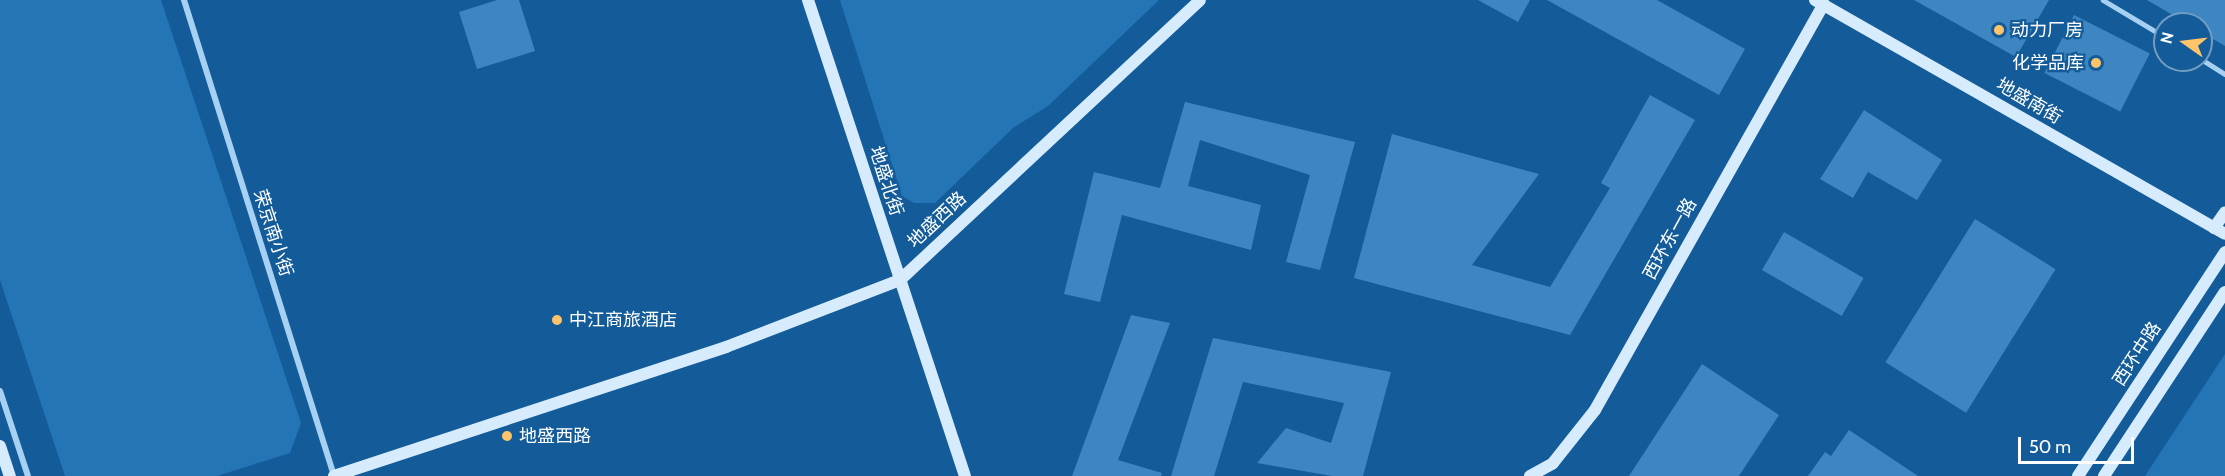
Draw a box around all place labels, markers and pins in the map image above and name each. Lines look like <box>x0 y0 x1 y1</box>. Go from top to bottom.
place label: 动力厂房 <box>2011 19 2083 41</box>
marker: 动力厂房 <box>1992 23 2006 37</box>
place label: 化学品库 <box>2012 52 2084 74</box>
marker: 化学品库 <box>2089 56 2103 70</box>
place label: 中江商旅酒店 <box>569 309 677 331</box>
marker: 中江商旅酒店 <box>550 313 564 327</box>
place label: 地盛西路 <box>519 425 591 447</box>
marker: 地盛西路 <box>500 429 514 443</box>

